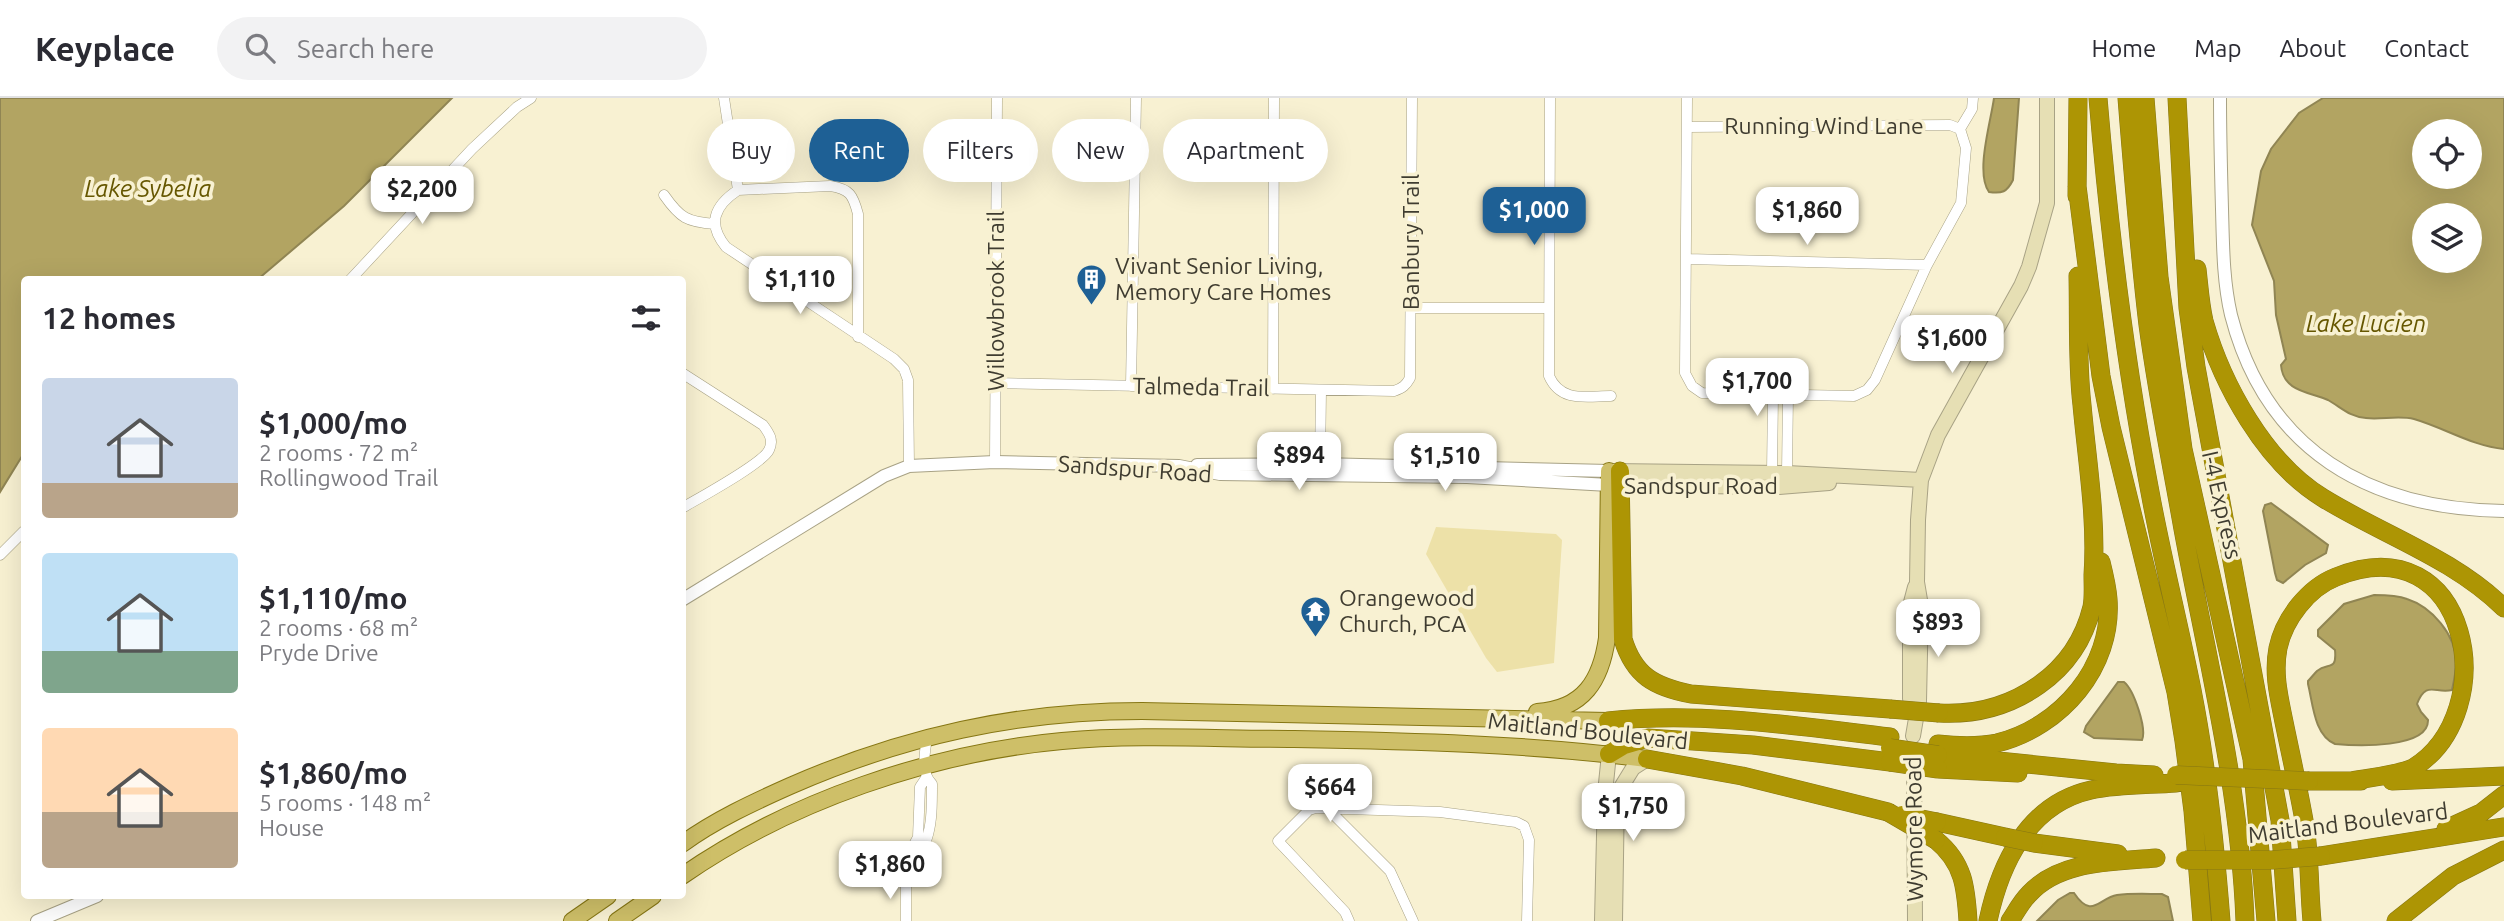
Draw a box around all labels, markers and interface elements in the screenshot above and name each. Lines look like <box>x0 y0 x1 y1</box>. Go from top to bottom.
search box <box>217 17 707 80</box>
icon: search <box>241 29 279 67</box>
text: Keyplace <box>35 30 175 67</box>
text: Search here <box>297 34 434 63</box>
text: Home <box>2091 35 2156 62</box>
text: Map <box>2194 35 2241 62</box>
text: About <box>2279 35 2346 62</box>
text: Contact <box>2384 35 2469 62</box>
street label: Running Wind Lane <box>1724 113 1924 138</box>
chip: Buy <box>707 119 795 182</box>
chip: Rent <box>809 119 909 182</box>
chip: Filters <box>923 119 1038 182</box>
chip: New <box>1052 119 1149 182</box>
chip: Apartment <box>1163 119 1328 182</box>
map controls <box>2412 119 2482 273</box>
button: locate <box>2412 119 2482 189</box>
pin: $2,200 <box>365 166 479 226</box>
street label: Banbury Trail <box>1398 174 1423 310</box>
water label: Lake Sybelia <box>84 175 212 202</box>
text: $2,200 <box>387 176 457 201</box>
pin: $1,000 <box>1477 188 1591 247</box>
pin: $1,860 <box>1750 188 1864 247</box>
text: $1,000 <box>1499 197 1569 222</box>
text: $1,860 <box>1772 197 1842 222</box>
button: layers <box>2412 203 2482 273</box>
street label: Willowbrook Trail <box>983 211 1008 391</box>
place label: Vivant Senior Living, Memory Care Homes <box>1115 253 1331 304</box>
pin: $1,110 <box>743 256 857 316</box>
building icon: Vivant Senior Living, Memory Care Homes <box>1075 262 1109 306</box>
text: $1,110 <box>765 266 835 291</box>
icon: filters <box>627 299 665 337</box>
text: 12 homes <box>42 301 176 335</box>
water label: Lake Lucien <box>2306 310 2426 337</box>
pin: $1,600 <box>1895 316 2009 375</box>
text: $1,600 <box>1917 325 1987 350</box>
pin: $1,700 <box>1700 358 1814 418</box>
text: $1,700 <box>1722 368 1792 393</box>
street label: Talmeda Trail <box>1132 373 1270 400</box>
icon: home <box>98 406 182 490</box>
text: $1,000/mo <box>259 406 408 440</box>
pin: $894 <box>1258 432 1340 492</box>
pin: $1,510 <box>1388 434 1502 493</box>
text: 2 rooms · 72 m² <box>259 440 418 465</box>
text: $894 <box>1273 442 1325 467</box>
text: $1,510 <box>1410 443 1480 468</box>
street label: I-4 Express <box>2198 448 2247 561</box>
street label: Sandspur Road <box>1057 451 1213 486</box>
text: Rollingwood Trail <box>259 465 438 490</box>
street label: Sandspur Road <box>1624 473 1778 498</box>
icon: home <box>98 581 182 665</box>
text: $1,110/mo <box>259 581 408 615</box>
place label: Orangewood Church, PCA <box>1339 585 1475 636</box>
temple icon: Orangewood Church, PCA <box>1299 594 1333 638</box>
pin: $893 <box>1897 600 1979 659</box>
text: $893 <box>1912 609 1964 634</box>
text: 2 rooms · 68 m² <box>259 615 418 640</box>
text: Pryde Drive <box>259 640 379 665</box>
street label: Maitland Boulevard <box>1487 708 1689 753</box>
icon: home <box>98 756 182 840</box>
text: $1,860/mo <box>259 756 408 790</box>
street label: Wymore Road <box>1900 756 1927 902</box>
pin: $664 <box>1289 764 1371 824</box>
text: $664 <box>1304 774 1356 799</box>
pin: $1,750 <box>1576 784 1690 843</box>
text: 5 rooms · 148 m² <box>259 790 431 815</box>
text: $1,750 <box>1598 793 1668 818</box>
street label: Maitland Boulevard <box>2247 798 2449 847</box>
text: House <box>259 815 324 840</box>
pin: $1,860 <box>833 842 947 901</box>
text: $1,860 <box>855 851 925 876</box>

